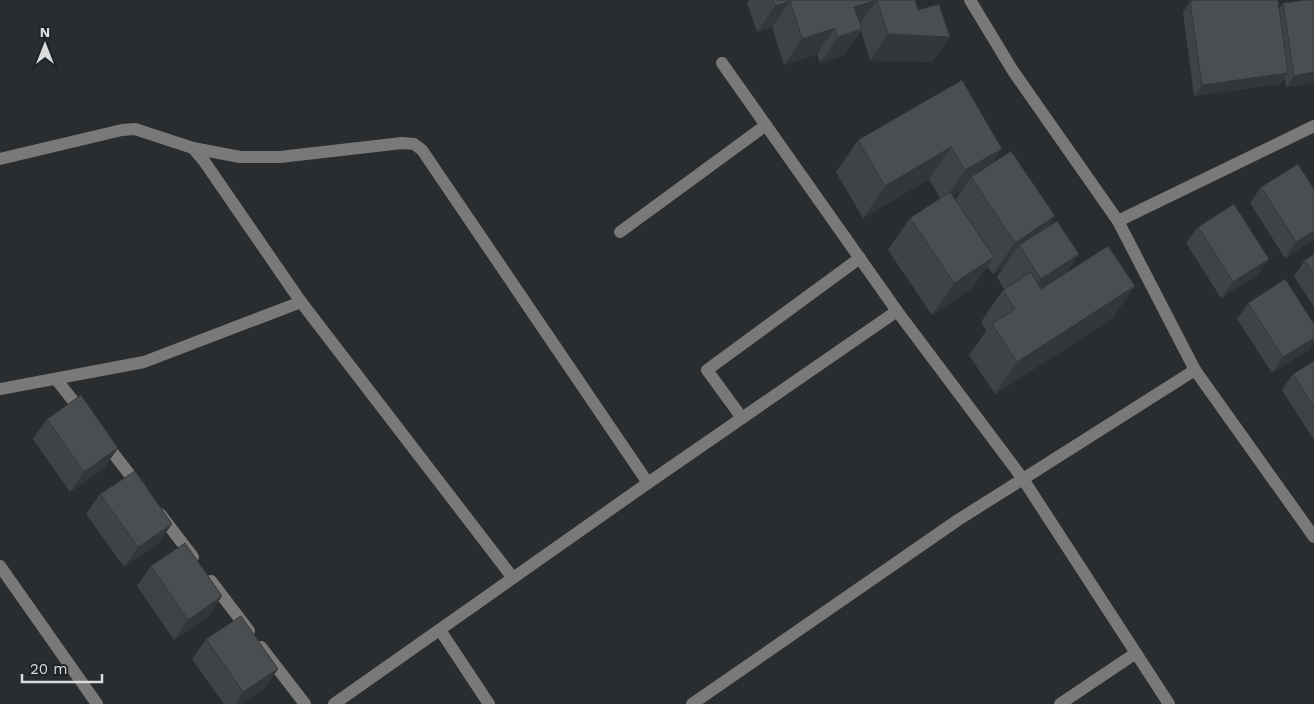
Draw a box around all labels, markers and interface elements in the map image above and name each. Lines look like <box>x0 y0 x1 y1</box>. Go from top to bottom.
north arrow <box>20 20 70 70</box>
text: N <box>40 24 50 40</box>
scale bar <box>22 652 102 684</box>
text: 20 m <box>30 660 68 678</box>

